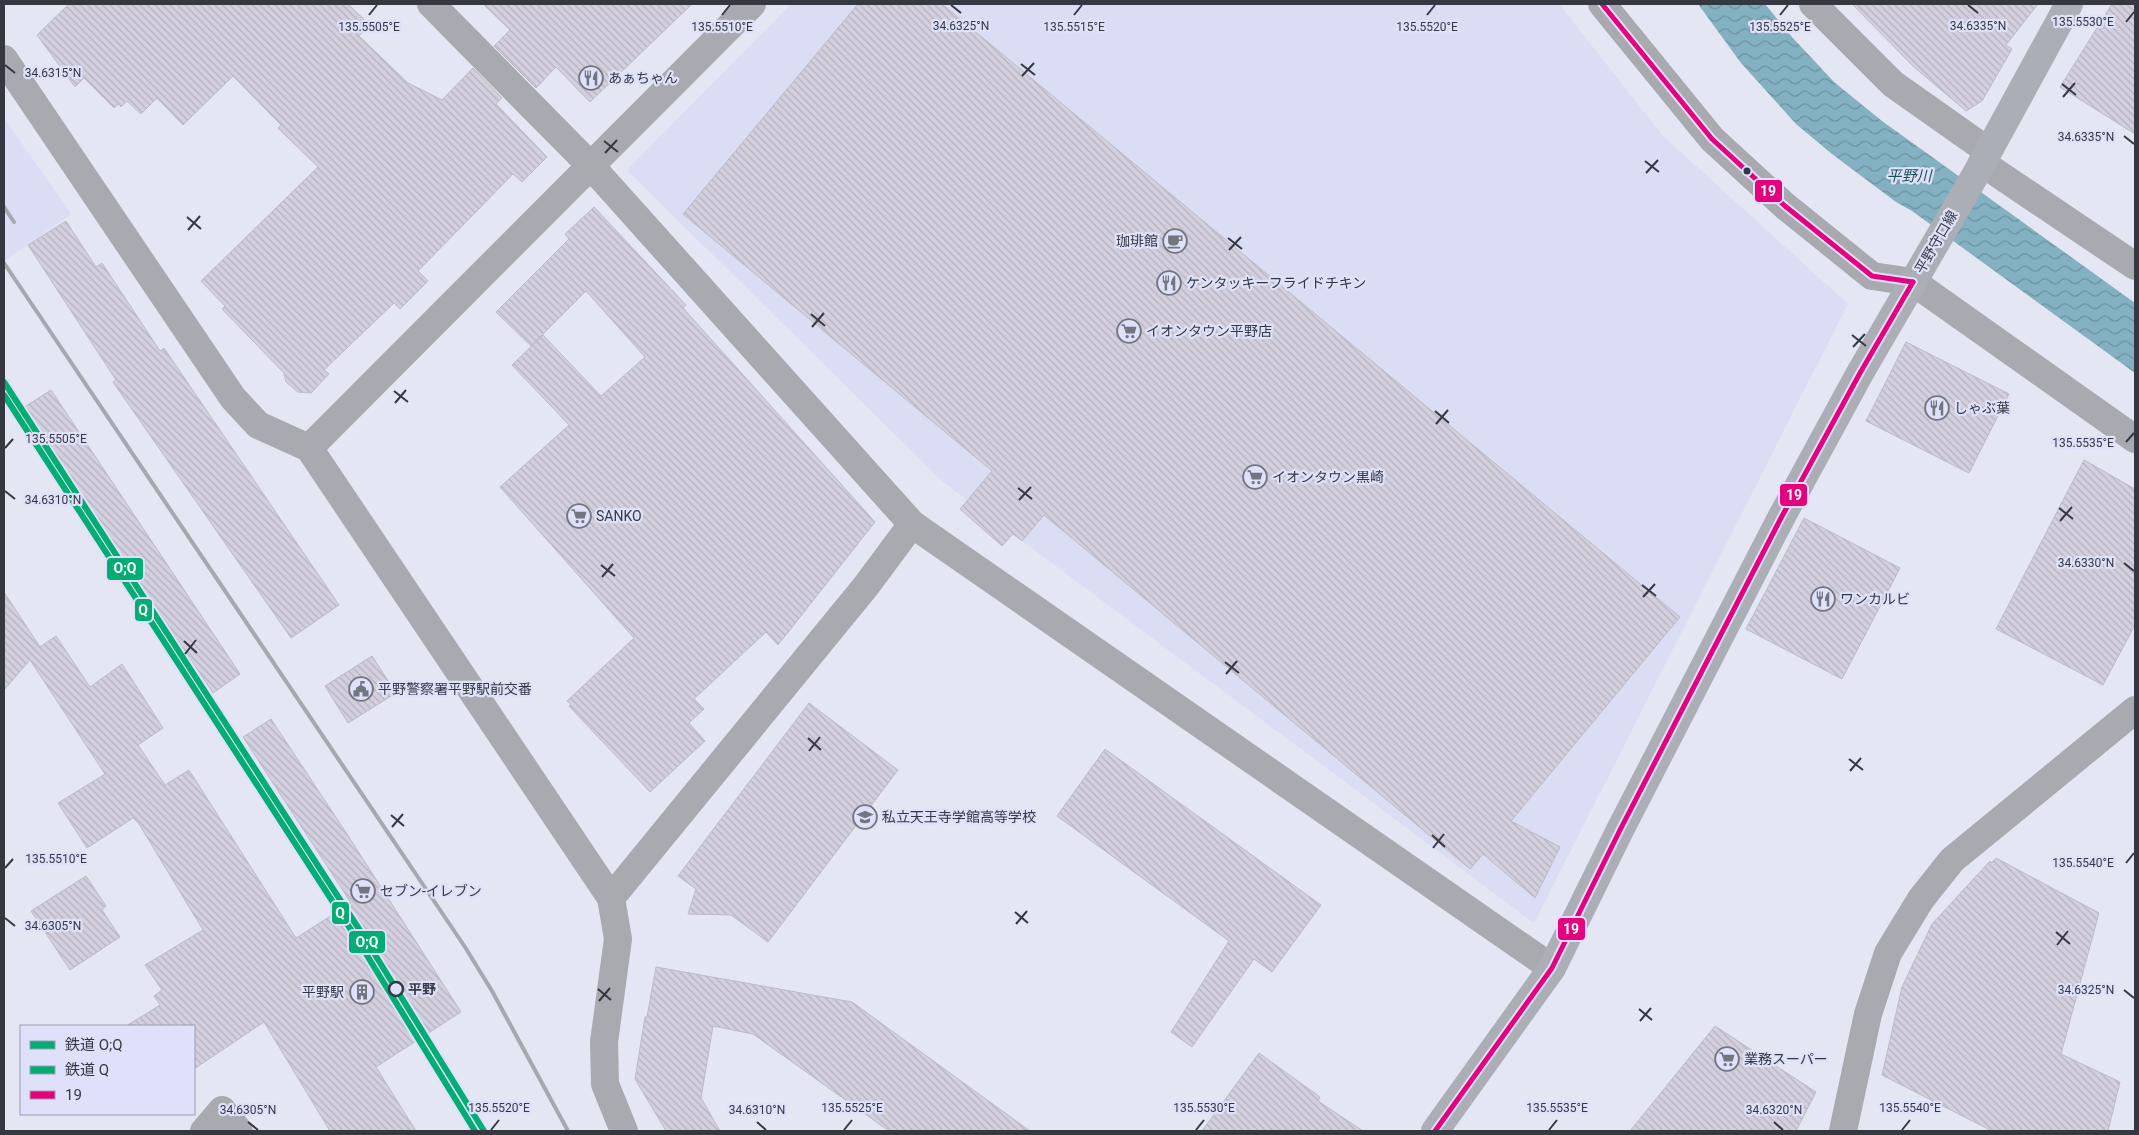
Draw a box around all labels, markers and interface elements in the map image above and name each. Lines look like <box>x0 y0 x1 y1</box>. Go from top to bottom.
text: 135.5530°E <box>2052 15 2114 29</box>
text: 34.6325°N <box>933 19 989 33</box>
text: 34.6335°N <box>1950 19 2006 33</box>
text: 135.5505°E <box>338 20 400 34</box>
text: 135.5510°E <box>691 20 753 34</box>
text: 135.5515°E <box>1043 20 1105 34</box>
text: 135.5520°E <box>1396 20 1458 34</box>
text: 135.5525°E <box>1749 20 1811 34</box>
restaurant icon: あぁちゃん <box>578 65 604 91</box>
text: 34.6315°N <box>25 66 81 80</box>
place label: あぁちゃん <box>608 70 678 86</box>
text: 34.6335°N <box>2058 130 2114 144</box>
unlabelled marker <box>1742 166 1752 176</box>
water label: 平野川 <box>1886 167 1933 185</box>
line badge: 19 <box>1754 179 1783 203</box>
text: 19 <box>1760 183 1776 199</box>
street label: 平野守口線 <box>1912 208 1960 276</box>
cafe icon: 珈琲館 <box>1162 228 1188 254</box>
place label: 珈琲館 <box>1116 233 1158 249</box>
restaurant icon: ケンタッキーフライドチキン <box>1156 270 1182 296</box>
place label: ケンタッキーフライドチキン <box>1186 275 1366 291</box>
supermarket icon: イオンタウン平野店 <box>1116 318 1142 344</box>
place label: イオンタウン平野店 <box>1146 323 1272 339</box>
restaurant icon: しゃぶ葉 <box>1924 395 1950 421</box>
place label: しゃぶ葉 <box>1954 400 2010 416</box>
text: 135.5505°E <box>25 432 87 446</box>
text: 135.5535°E <box>2052 436 2114 450</box>
supermarket icon: イオンタウン黒崎 <box>1242 464 1268 490</box>
place label: イオンタウン黒崎 <box>1272 469 1384 485</box>
line badge: 19 <box>1779 483 1808 507</box>
text: 19 <box>1786 487 1802 503</box>
text: 34.6310°N <box>25 493 81 507</box>
supermarket icon: SANKO <box>566 503 592 529</box>
place label: SANKO <box>596 508 642 524</box>
text: 34.6330°N <box>2058 556 2114 570</box>
line badge: O;Q <box>106 557 144 581</box>
text: O;Q <box>114 560 137 576</box>
restaurant icon: ワンカルビ <box>1810 586 1836 612</box>
place label: ワンカルビ <box>1840 591 1910 607</box>
line badge: Q <box>134 598 153 622</box>
text: Q <box>138 602 148 618</box>
public building icon: 平野警察署平野駅前交番 <box>348 676 374 702</box>
place label: 平野警察署平野駅前交番 <box>378 681 532 697</box>
school or university icon: 私立天王寺学館高等学校 <box>852 804 878 830</box>
place label: 私立天王寺学館高等学校 <box>882 809 1036 825</box>
text: 135.5510°E <box>25 852 87 866</box>
text: 135.5540°E <box>2052 856 2114 870</box>
supermarket icon: セブン-イレブン <box>350 878 376 904</box>
place label: セブン-イレブン <box>380 883 482 899</box>
line badge: Q <box>331 901 350 925</box>
text: Q <box>335 905 345 921</box>
line badge: 19 <box>1557 917 1586 941</box>
text: 34.6305°N <box>25 919 81 933</box>
text: 19 <box>1563 921 1579 937</box>
line badge: O;Q <box>348 930 386 954</box>
text: O;Q <box>356 934 379 950</box>
building icon: 平野駅 <box>349 979 375 1005</box>
marker: 平野 <box>388 981 404 997</box>
place label: 平野 <box>408 981 436 997</box>
text: 34.6325°N <box>2058 983 2114 997</box>
place label: 平野駅 <box>302 984 344 1000</box>
legend <box>20 1025 195 1115</box>
text: 鉄道 O;Q <box>65 1036 123 1054</box>
supermarket icon: 業務スーパー <box>1714 1046 1740 1072</box>
place label: 業務スーパー <box>1744 1051 1828 1067</box>
text: 鉄道 Q <box>65 1061 109 1079</box>
text: 19 <box>65 1086 82 1104</box>
text: 135.5520°E <box>468 1101 530 1115</box>
text: 135.5525°E <box>821 1101 883 1115</box>
text: 135.5530°E <box>1173 1101 1235 1115</box>
text: 135.5535°E <box>1526 1101 1588 1115</box>
text: 135.5540°E <box>1879 1101 1941 1115</box>
text: 34.6305°N <box>220 1103 276 1117</box>
text: 34.6310°N <box>729 1103 785 1117</box>
text: 34.6320°N <box>1746 1103 1802 1117</box>

